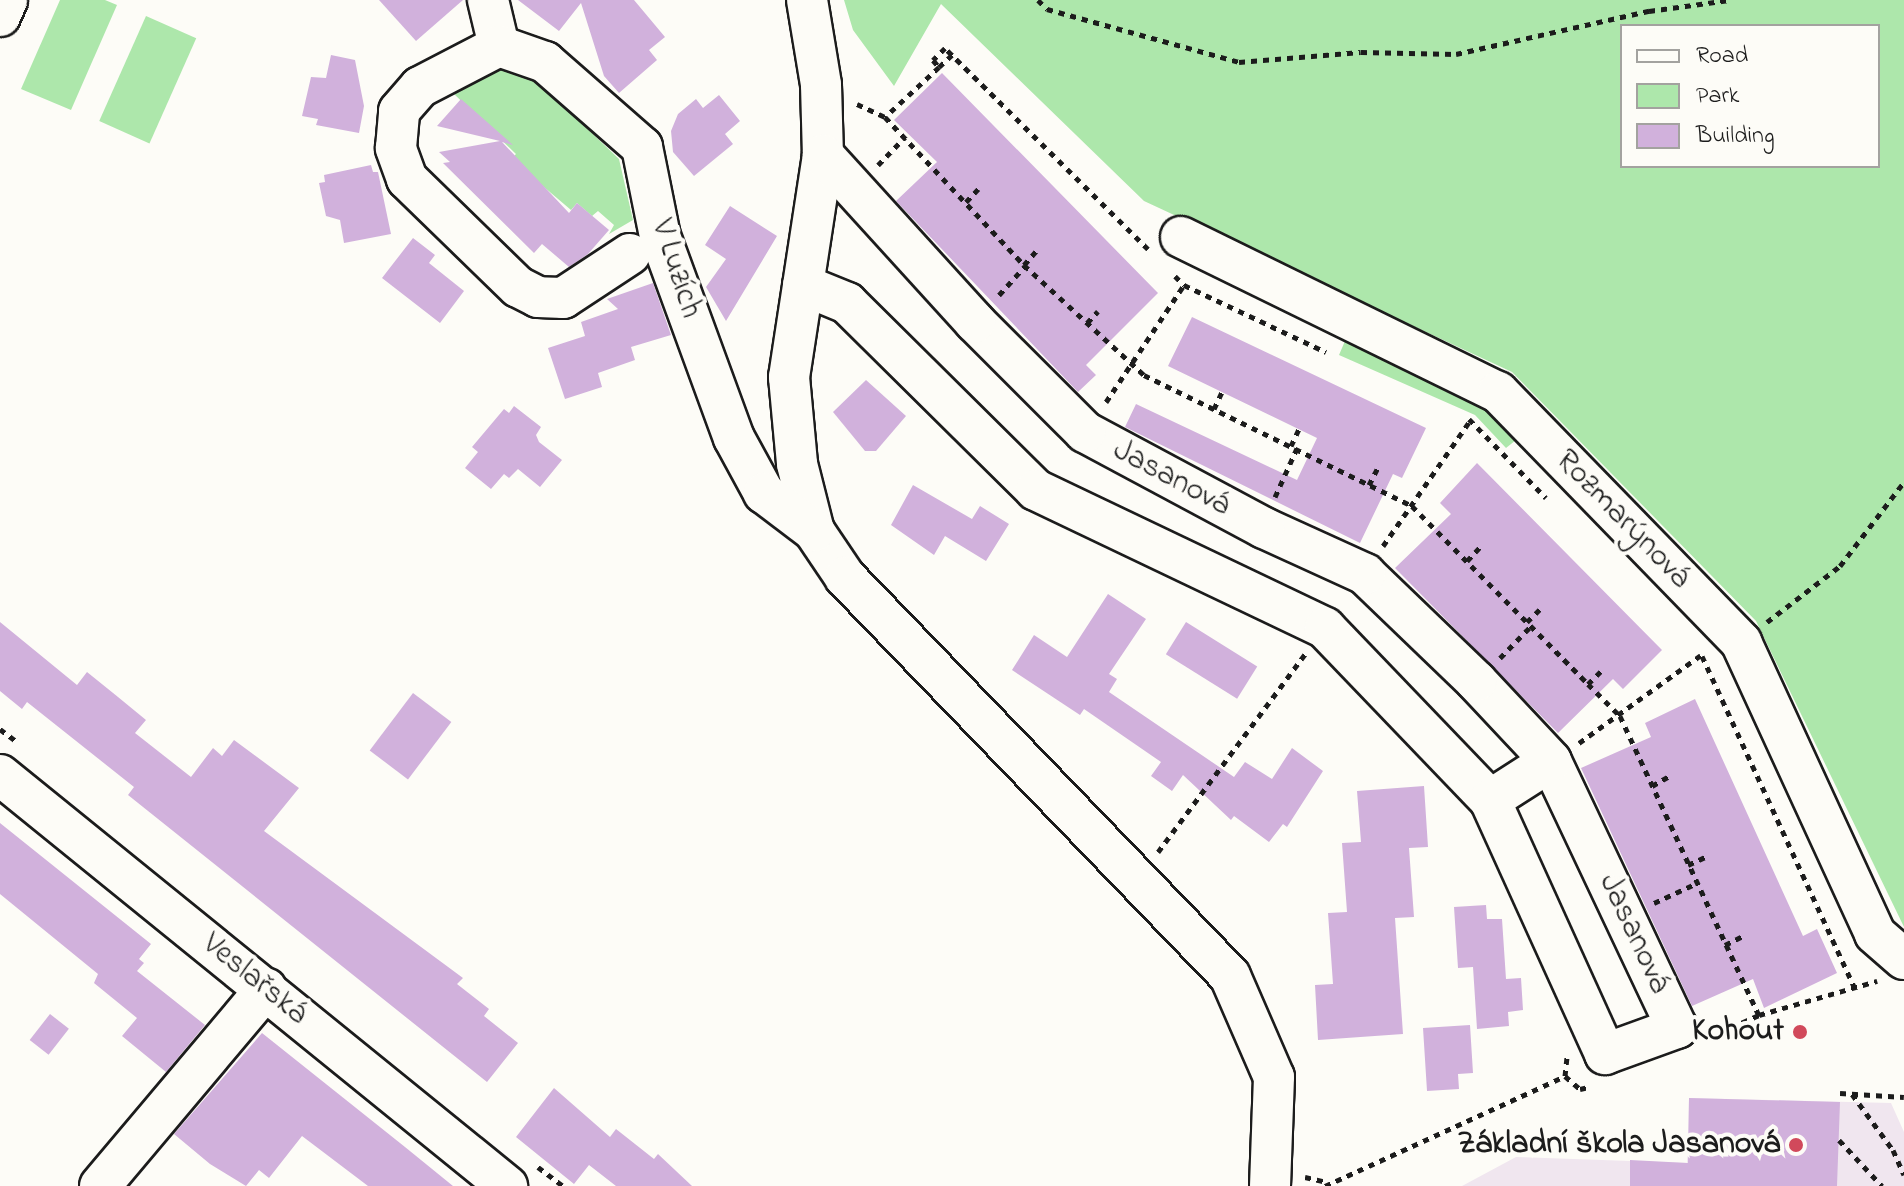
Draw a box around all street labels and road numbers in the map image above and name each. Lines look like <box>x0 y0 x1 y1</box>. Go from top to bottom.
street label: V Luzích <box>641 215 709 323</box>
street label: Jasanová <box>1106 432 1236 526</box>
street label: Rozmarýnová <box>1546 442 1698 598</box>
street label: Jasanová <box>1589 868 1677 1000</box>
street label: Veslařská <box>193 926 315 1034</box>

